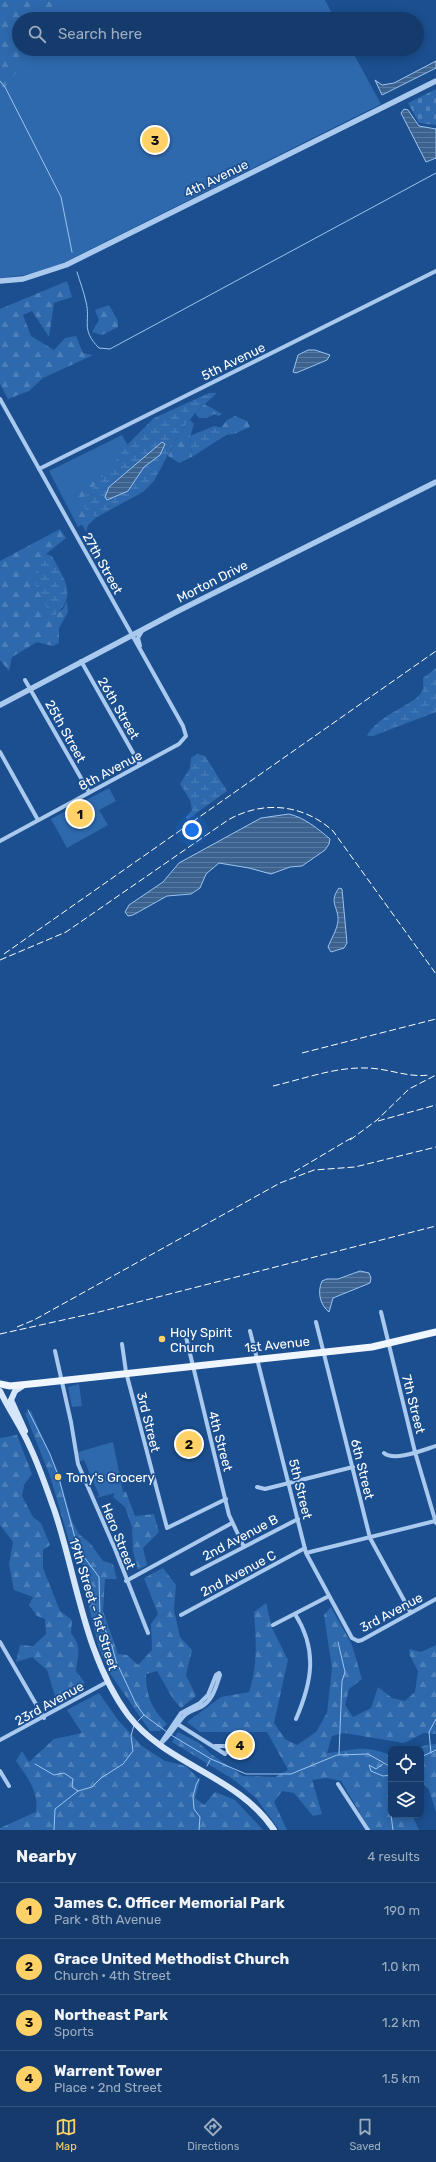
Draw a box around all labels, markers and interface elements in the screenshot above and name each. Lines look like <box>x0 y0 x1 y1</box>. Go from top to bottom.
search box <box>12 12 424 56</box>
icon: search <box>26 23 48 45</box>
text: Search here <box>58 25 142 43</box>
pin: 3 <box>142 125 168 155</box>
street label: 4th Avenue <box>182 156 251 200</box>
street label: 5th Avenue <box>199 340 268 383</box>
street label: 27th Street <box>80 530 126 597</box>
street label: Morton Drive <box>174 557 250 606</box>
street label: 26th Street <box>95 675 142 742</box>
street label: 25th Street <box>42 697 89 765</box>
street label: 8th Avenue <box>76 747 145 793</box>
pin: 1 <box>67 799 93 829</box>
your location <box>182 820 202 840</box>
place label: Holy Spirit Church <box>170 1325 232 1355</box>
marker: Holy Spirit Church <box>157 1334 167 1344</box>
street label: 1st Avenue <box>244 1334 310 1355</box>
street label: 7th Street <box>399 1373 428 1435</box>
street label: 3rd Street <box>134 1391 163 1454</box>
street label: 4th Street <box>205 1409 236 1473</box>
pin: 2 <box>176 1429 202 1459</box>
street label: 6th Street <box>348 1437 377 1501</box>
street label: 5th Street <box>286 1457 315 1521</box>
place label: Tony's Grocery <box>66 1470 155 1485</box>
marker: Tony's Grocery <box>53 1472 63 1482</box>
street label: Hero Street <box>99 1501 139 1571</box>
street label: 2nd Avenue B <box>200 1511 281 1564</box>
street label: 19th Street - 1st Street <box>66 1536 121 1672</box>
street label: 2nd Avenue C <box>198 1547 279 1600</box>
street label: 3rd Avenue <box>357 1590 425 1635</box>
street label: 23rd Avenue <box>12 1678 86 1729</box>
pin: 4 <box>227 1730 253 1760</box>
map controls <box>388 1746 424 1818</box>
button: locate <box>388 1746 424 1782</box>
button: layers <box>388 1782 424 1818</box>
text: Nearby <box>16 1846 77 1866</box>
text: 4 results <box>367 1849 420 1864</box>
text: James C. Officer Memorial Park <box>54 1894 285 1912</box>
text: 1 <box>26 1903 32 1918</box>
text: 190 m <box>384 1903 420 1918</box>
text: Park · 8th Avenue <box>54 1912 161 1927</box>
text: Grace United Methodist Church <box>54 1950 289 1968</box>
text: 2 <box>25 1959 33 1974</box>
text: 1.0 km <box>382 1959 420 1974</box>
text: Church · 4th Street <box>54 1968 171 1983</box>
text: Northeast Park <box>54 2006 168 2024</box>
text: 3 <box>25 2015 33 2030</box>
text: 1.2 km <box>382 2015 420 2030</box>
text: Sports <box>54 2024 94 2039</box>
text: Warrent Tower <box>54 2062 162 2080</box>
text: 4 <box>25 2071 33 2086</box>
text: 1.5 km <box>382 2071 420 2086</box>
text: Place · 2nd Street <box>54 2080 162 2095</box>
tab: Map <box>55 2116 77 2153</box>
tab: Directions <box>187 2116 239 2153</box>
tab: Saved <box>350 2116 381 2153</box>

